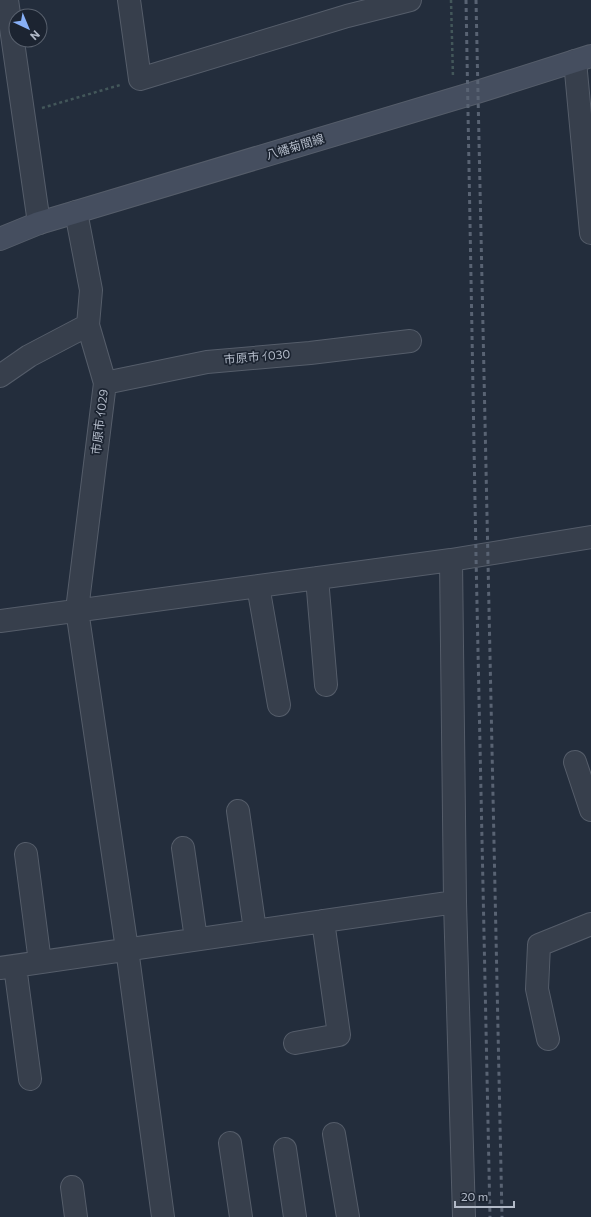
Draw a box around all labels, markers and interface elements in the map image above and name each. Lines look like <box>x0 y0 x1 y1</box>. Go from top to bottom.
north arrow <box>8 8 48 48</box>
text: N <box>28 28 43 43</box>
street label: 八幡菊間線 <box>264 131 325 162</box>
street label: 市原市 ｲ030 <box>223 346 291 366</box>
street label: 市原市 ｲ029 <box>88 388 110 455</box>
scale bar <box>455 1183 514 1209</box>
text: 20 m <box>461 1189 488 1203</box>

